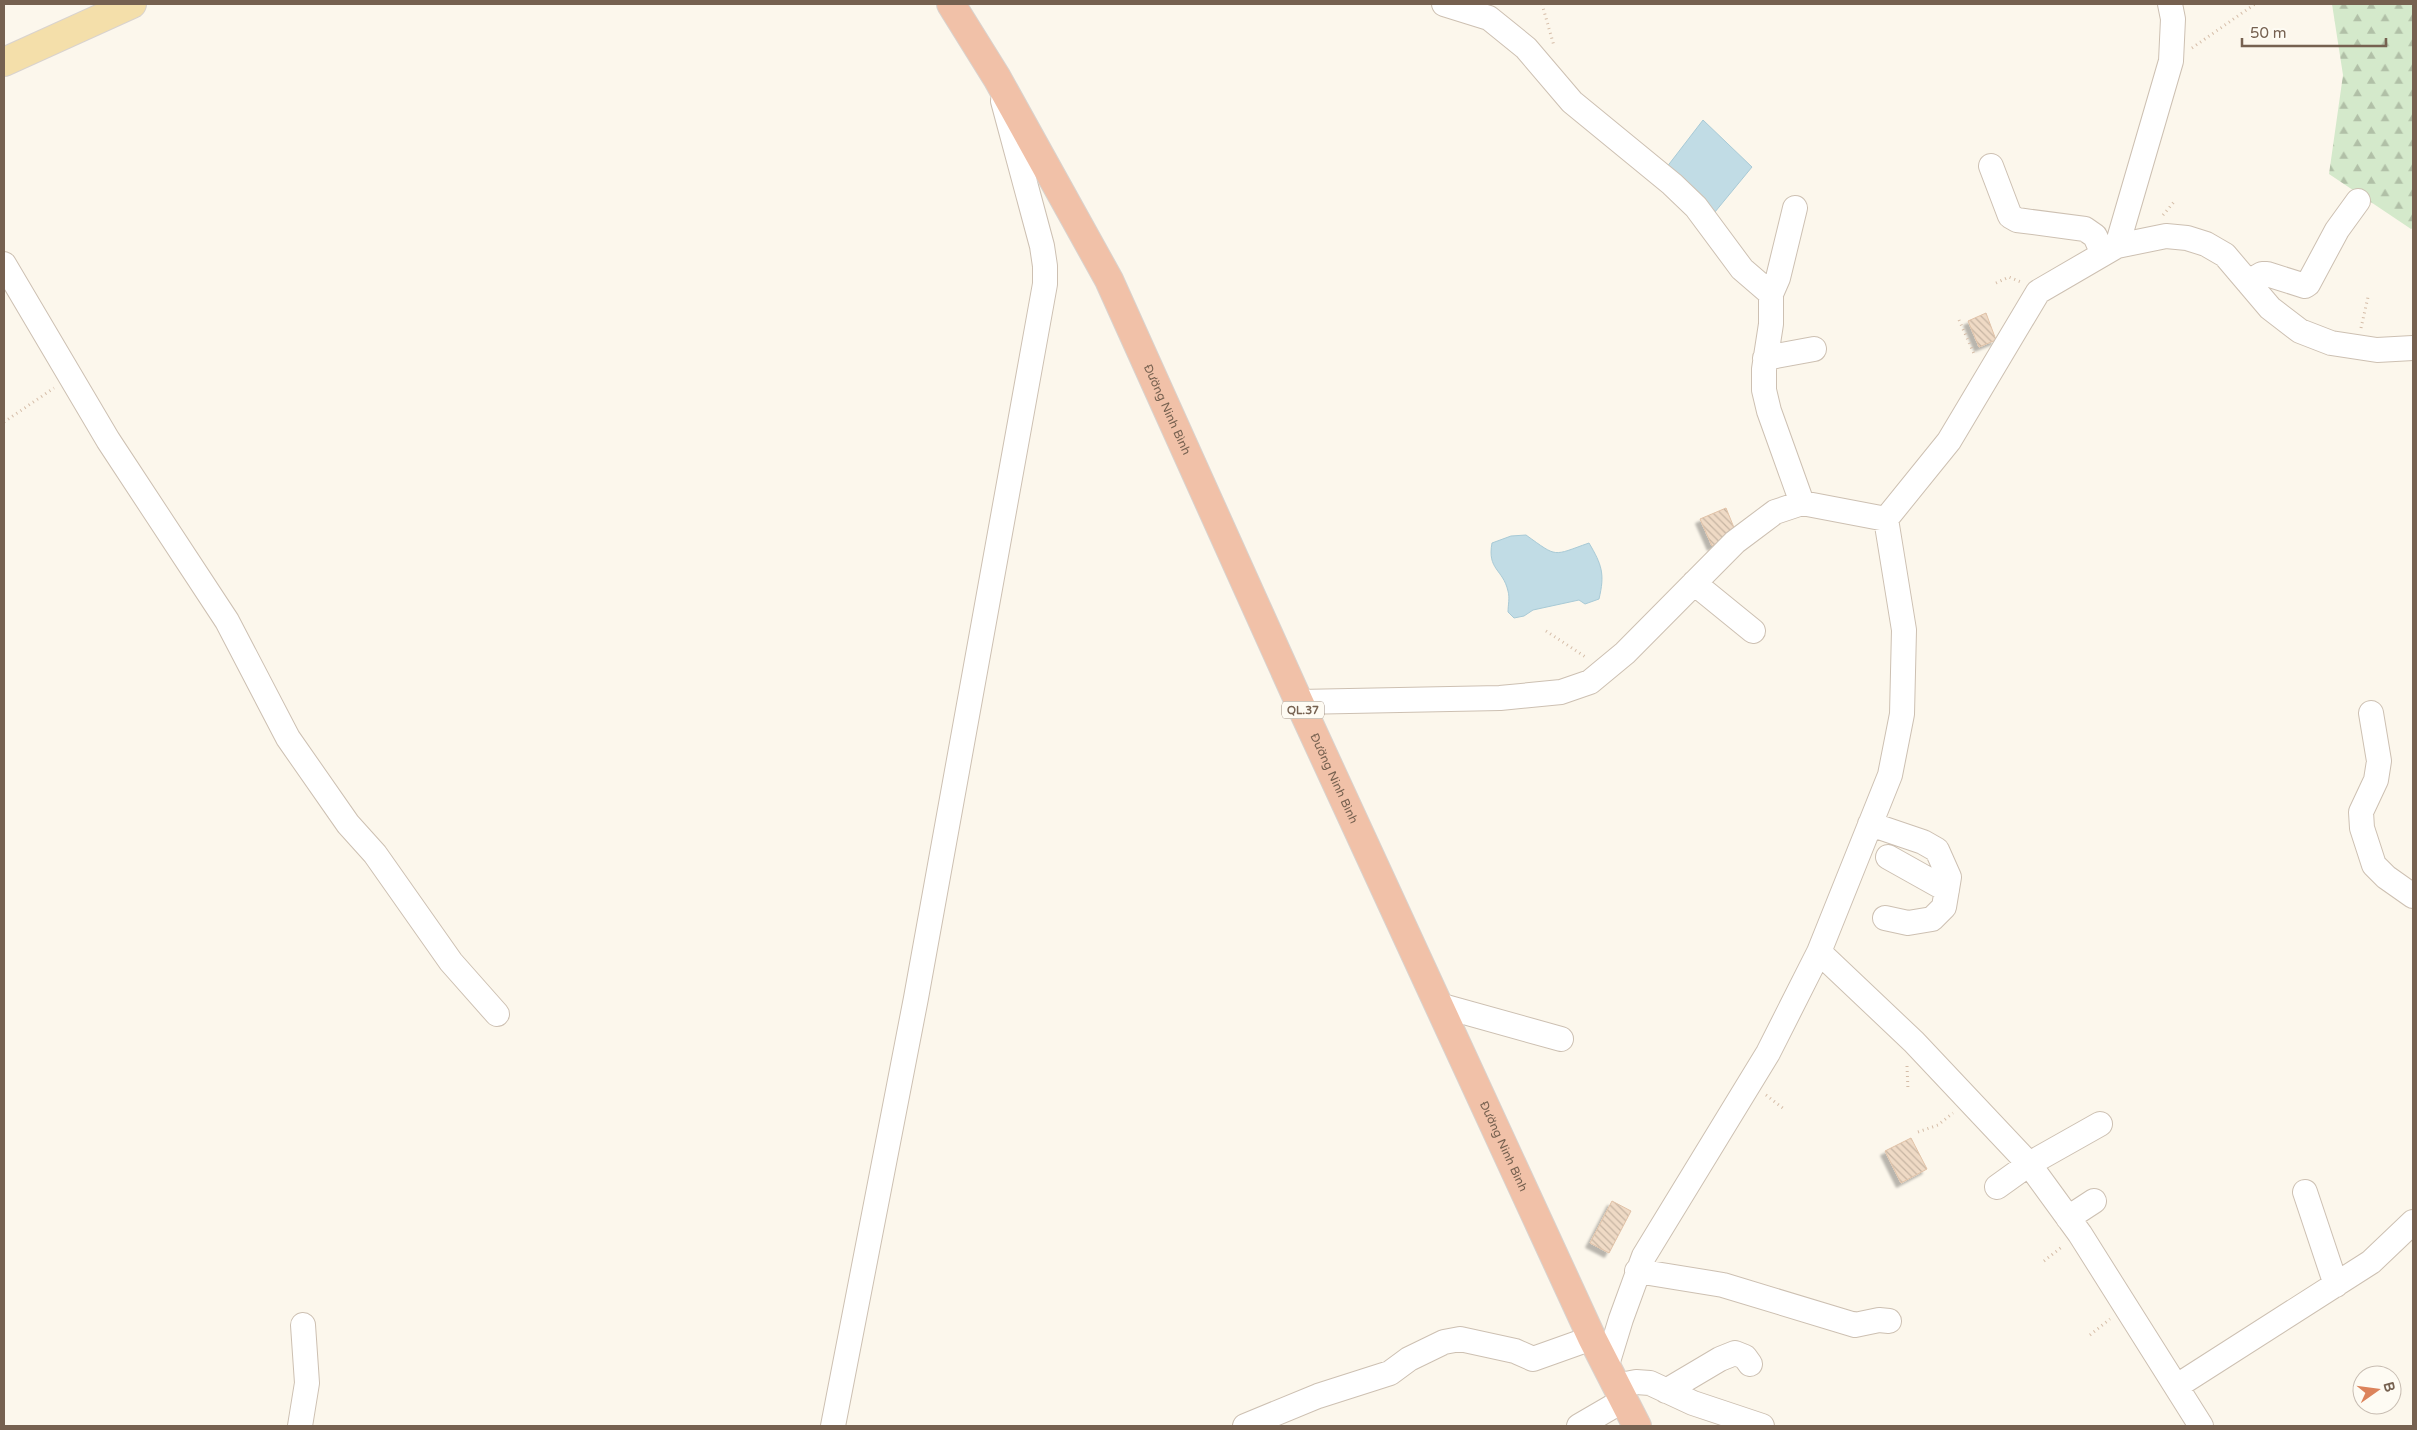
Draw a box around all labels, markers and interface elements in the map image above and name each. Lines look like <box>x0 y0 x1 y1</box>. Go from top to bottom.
scale bar <box>2242 15 2386 47</box>
text: 50 m <box>2250 24 2287 42</box>
street label: Đường Ninh Bình <box>1141 362 1194 457</box>
road number: QL.37 <box>1282 702 1324 718</box>
street label: Đường Ninh Bình <box>1307 731 1361 826</box>
street label: Đường Ninh Bình <box>1477 1099 1530 1194</box>
north arrow <box>2352 1365 2402 1415</box>
text: B <box>2380 1380 2399 1394</box>

